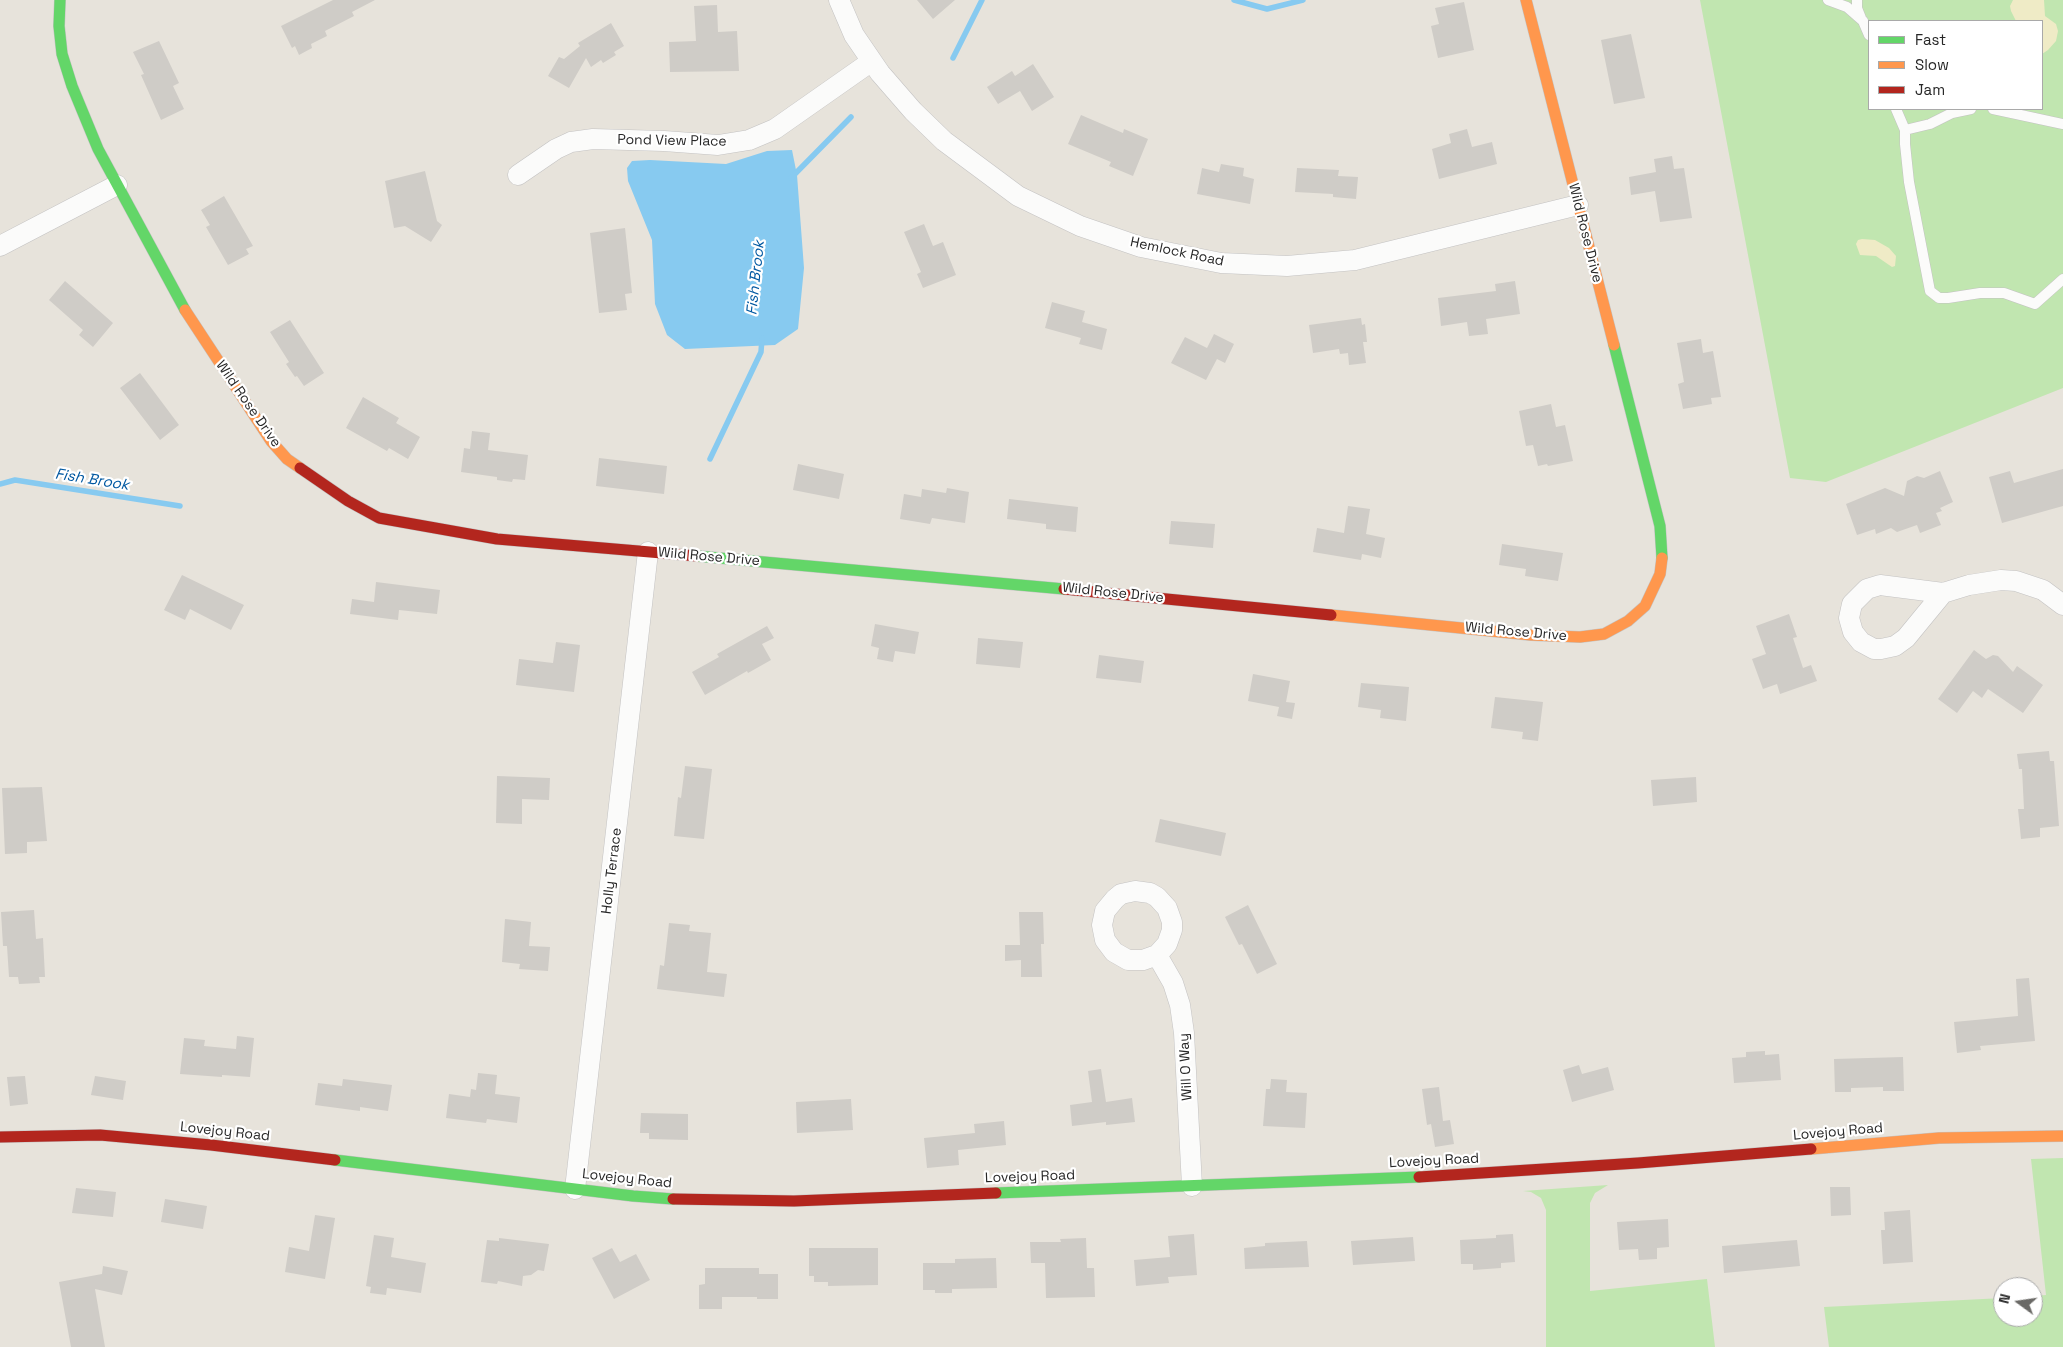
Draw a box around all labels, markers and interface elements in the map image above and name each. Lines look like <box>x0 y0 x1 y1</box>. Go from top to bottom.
legend <box>1868 20 2043 110</box>
text: Fast <box>1915 30 1946 49</box>
text: Slow <box>1915 55 1949 74</box>
text: Jam <box>1915 80 1945 99</box>
street label: Pond View Place <box>617 132 727 150</box>
street label: Wild Rose Drive <box>1565 181 1605 285</box>
street label: Hemlock Road <box>1129 234 1225 270</box>
water label: Fish Brook <box>743 240 769 316</box>
street label: Wild Rose Drive <box>212 357 284 451</box>
water label: Fish Brook <box>54 465 130 495</box>
street label: Wild Rose Drive <box>657 544 761 570</box>
street label: Wild Rose Drive <box>1061 579 1165 607</box>
street label: Wild Rose Drive <box>1464 619 1568 645</box>
street label: Holly Terrace <box>598 827 626 915</box>
street label: Will O Way <box>1176 1033 1196 1101</box>
street label: Lovejoy Road <box>179 1119 271 1145</box>
street label: Lovejoy Road <box>1792 1120 1884 1144</box>
street label: Lovejoy Road <box>1389 1150 1479 1172</box>
street label: Lovejoy Road <box>581 1166 673 1192</box>
street label: Lovejoy Road <box>985 1167 1075 1187</box>
north arrow <box>1993 1277 2043 1327</box>
text: N <box>1995 1292 2014 1305</box>

